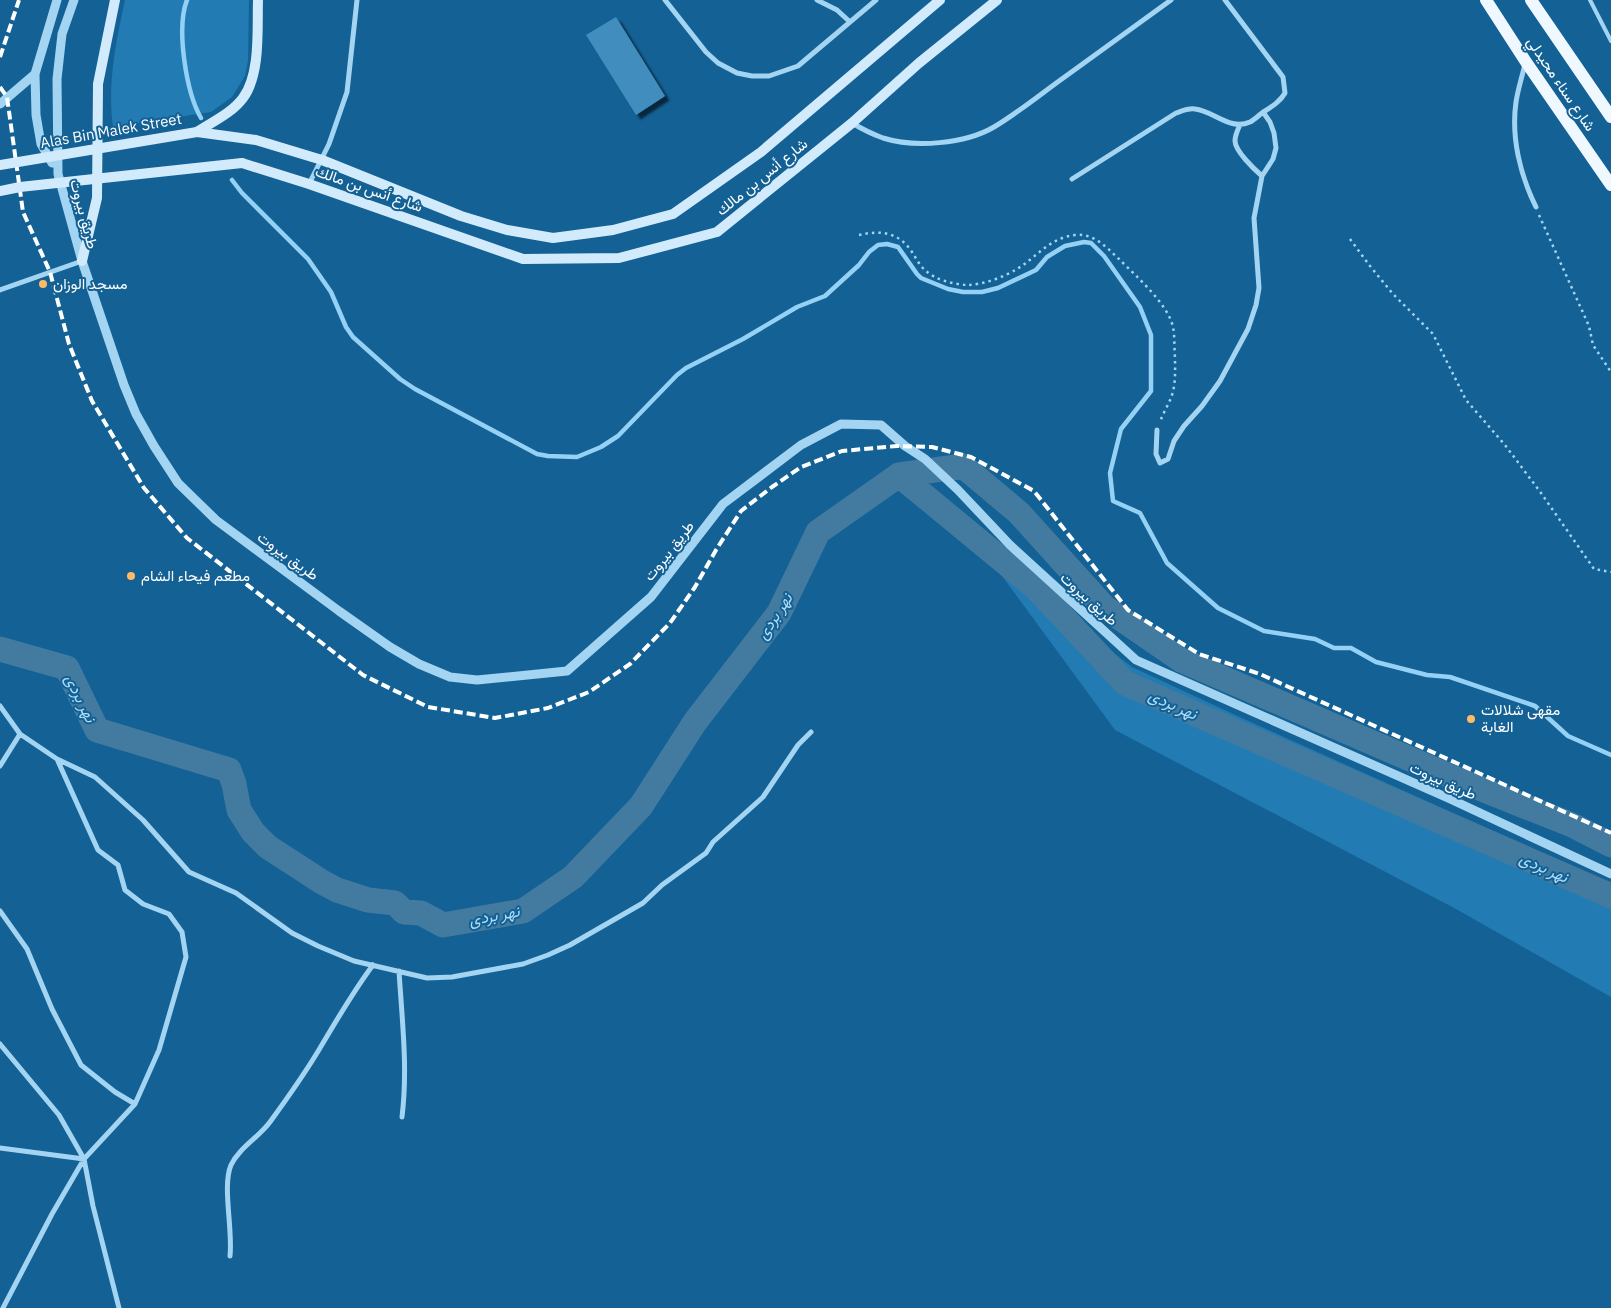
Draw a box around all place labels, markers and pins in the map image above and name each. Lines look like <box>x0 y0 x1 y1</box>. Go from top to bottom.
place label: مسجد الوزان <box>53 274 128 293</box>
marker: مسجد الوزان <box>37 278 49 290</box>
place label: مطعم فيحاء الشام <box>141 566 250 586</box>
marker: مطعم فيحاء الشام <box>125 570 137 582</box>
place label: مقهى شلالات الغابة <box>1481 700 1560 736</box>
marker: مقهى شلالات الغابة <box>1465 713 1477 725</box>

